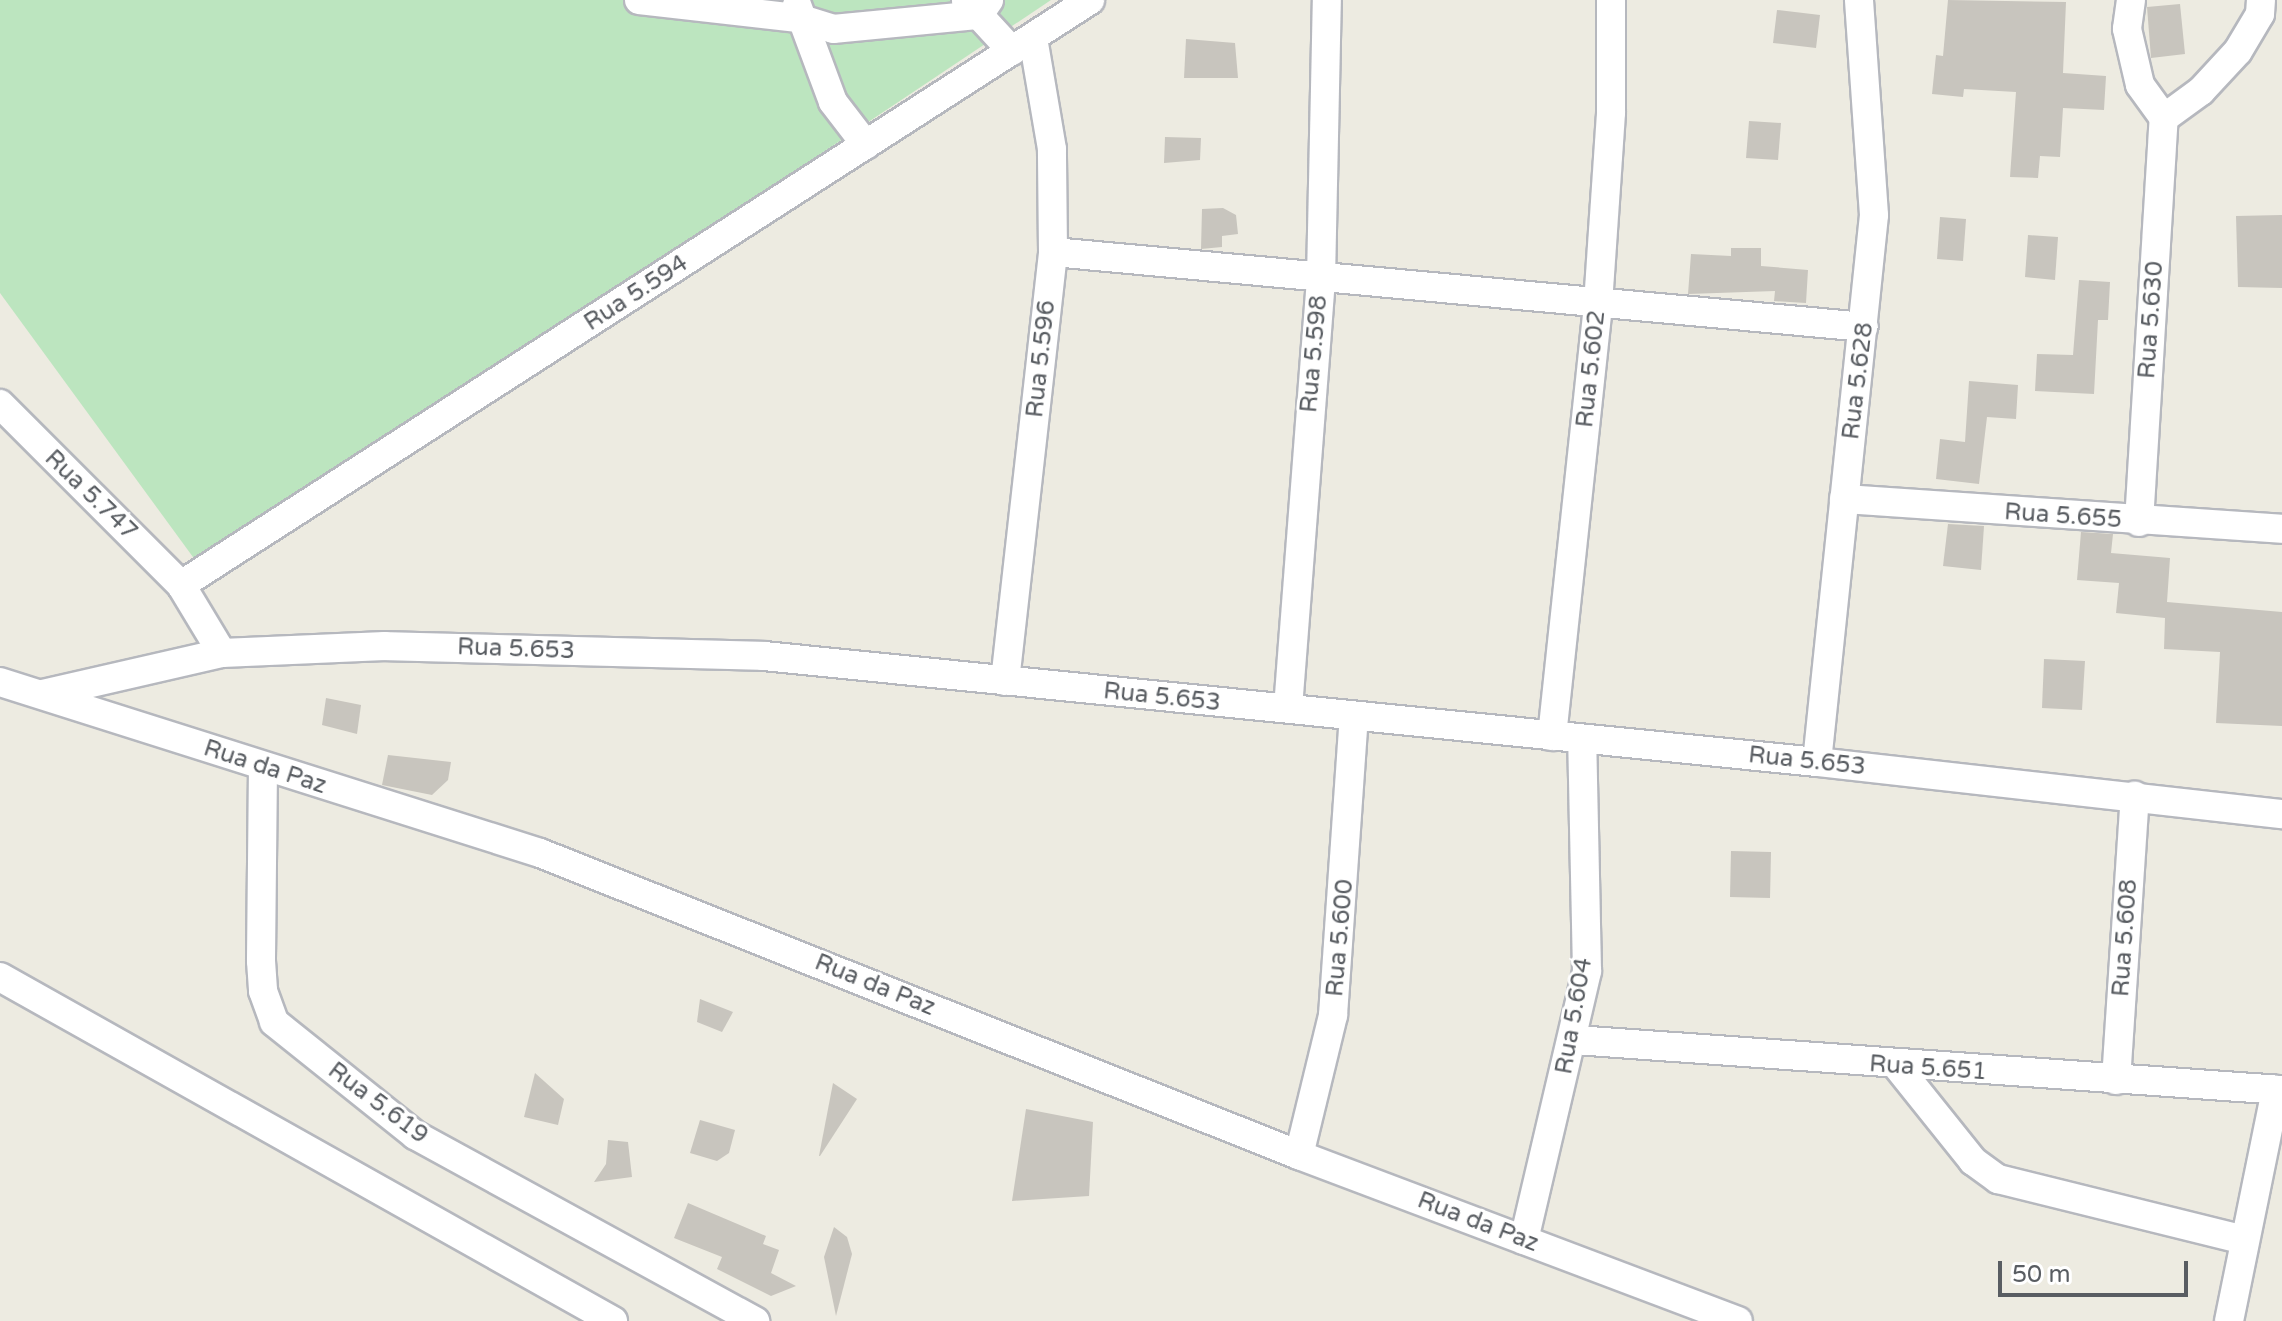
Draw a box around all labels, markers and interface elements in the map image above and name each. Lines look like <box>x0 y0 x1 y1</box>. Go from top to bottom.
street label: Rua 5.594 <box>579 249 693 337</box>
street label: Rua 5.630 <box>2133 260 2169 380</box>
street label: Rua 5.598 <box>1295 294 1333 414</box>
street label: Rua 5.596 <box>1021 299 1061 419</box>
street label: Rua 5.602 <box>1571 309 1611 429</box>
street label: Rua 5.628 <box>1837 321 1879 441</box>
street label: Rua 5.747 <box>39 444 143 546</box>
street label: Rua 5.655 <box>2003 498 2123 534</box>
street label: Rua 5.653 <box>457 633 575 665</box>
street label: Rua 5.653 <box>1102 677 1222 717</box>
street label: Rua da Paz <box>200 734 330 800</box>
street label: Rua 5.653 <box>1747 741 1867 781</box>
street label: Rua 5.600 <box>1321 878 1359 998</box>
street label: Rua 5.608 <box>2107 878 2143 998</box>
street label: Rua da Paz <box>811 948 939 1022</box>
street label: Rua 5.604 <box>1550 956 1598 1076</box>
street label: Rua 5.651 <box>1868 1050 1988 1086</box>
street label: Rua 5.619 <box>322 1056 434 1150</box>
street label: Rua da Paz <box>1413 1186 1543 1258</box>
scale bar <box>2002 1245 2192 1295</box>
text: 50 m <box>2012 1260 2070 1289</box>

